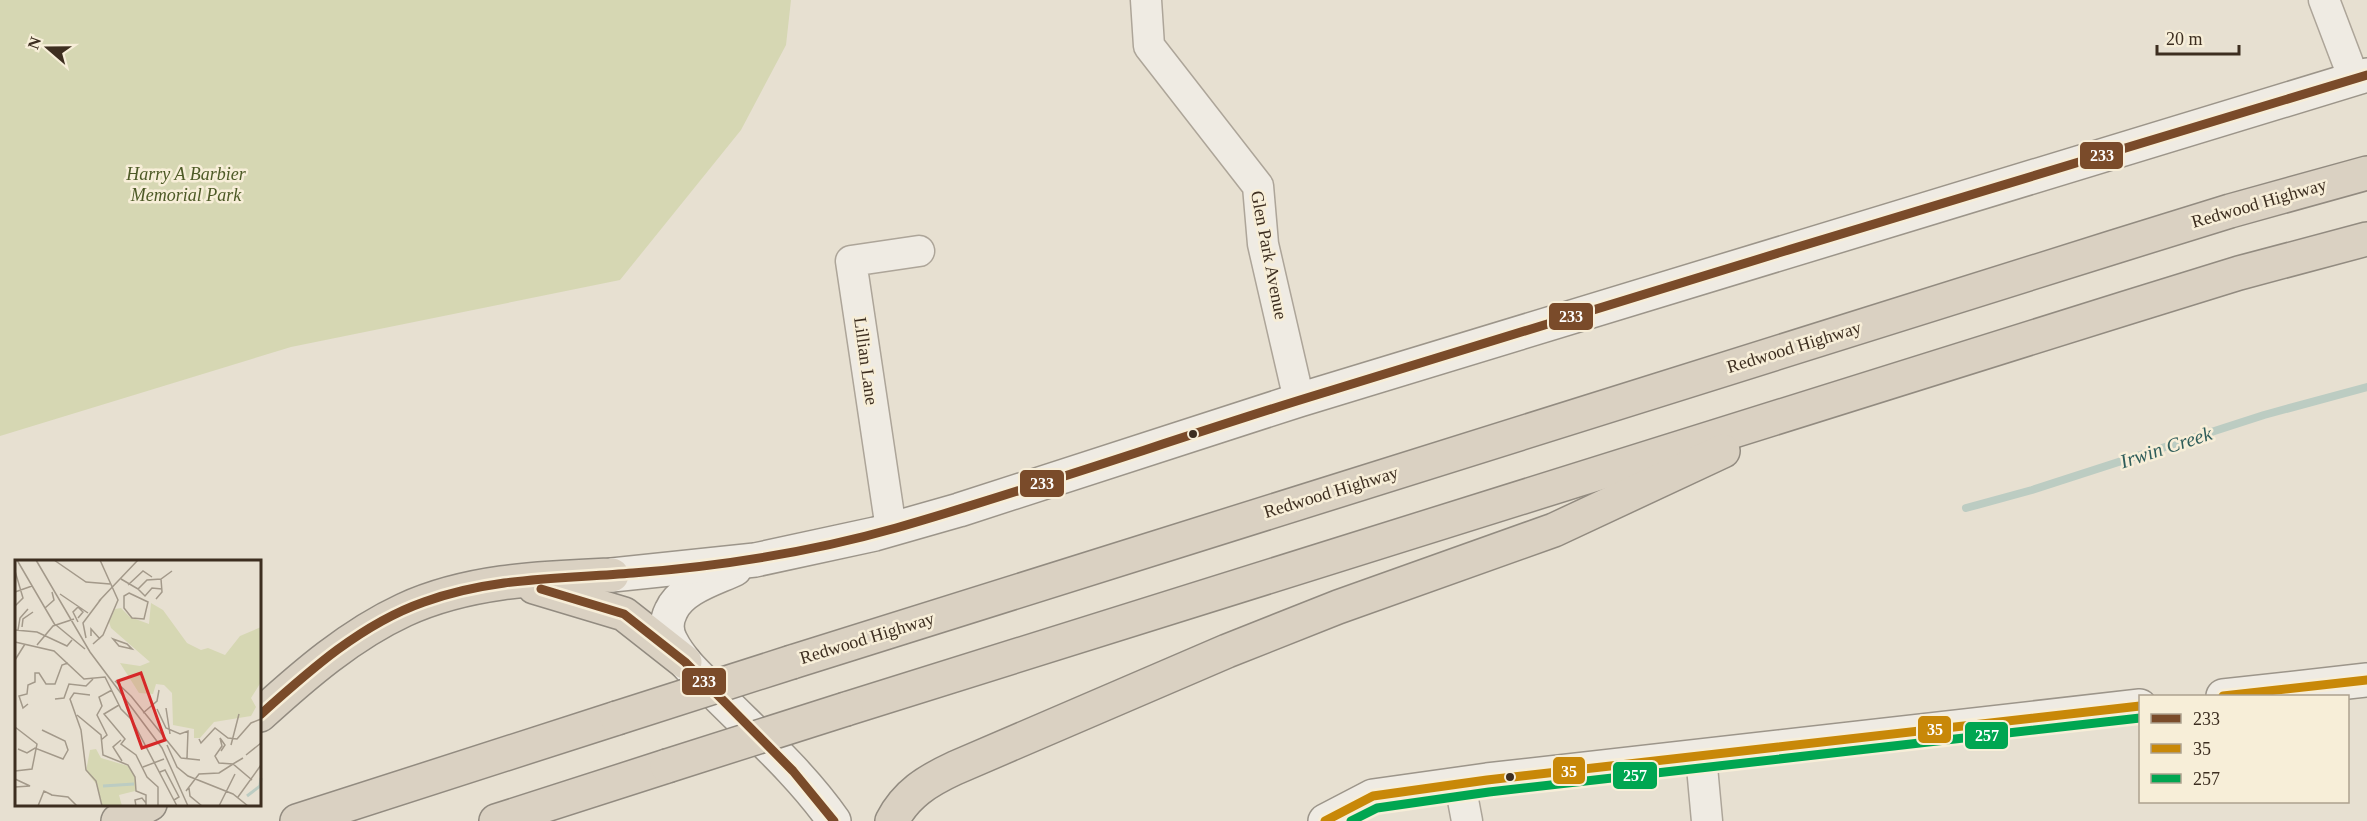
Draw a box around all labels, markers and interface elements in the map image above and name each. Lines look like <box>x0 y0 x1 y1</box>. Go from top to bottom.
north arrow <box>18 18 78 78</box>
scale bar <box>2157 18 2240 56</box>
text: 20 m <box>2166 29 2203 49</box>
text: N <box>24 34 44 51</box>
line badge: 233 <box>2079 141 2124 170</box>
text: 233 <box>2090 147 2114 164</box>
park label: Harry A Barbier Memorial Park <box>125 164 247 205</box>
street label: Redwood Highway <box>2189 174 2329 232</box>
street label: Glen Park Avenue <box>1247 189 1291 321</box>
line badge: 233 <box>1548 302 1594 331</box>
text: 233 <box>1559 308 1583 325</box>
street label: Lillian Lane <box>850 316 882 406</box>
street label: Redwood Highway <box>1724 317 1864 377</box>
water label: Irwin Creek <box>2116 421 2216 473</box>
unlabelled marker <box>1187 428 1199 440</box>
street label: Redwood Highway <box>1261 462 1401 522</box>
line badge: 233 <box>1019 469 1065 498</box>
text: 233 <box>1030 475 1054 492</box>
inset map <box>15 560 261 806</box>
street label: Redwood Highway <box>797 608 937 668</box>
line badge: 233 <box>681 667 727 696</box>
text: 233 <box>692 673 716 690</box>
legend <box>2139 695 2349 803</box>
text: 233 <box>2193 709 2220 729</box>
line badge: 35 <box>1917 715 1952 744</box>
text: 35 <box>1927 721 1943 738</box>
line badge: 257 <box>1964 721 2009 750</box>
text: 257 <box>1975 727 1999 744</box>
text: 35 <box>2193 739 2211 759</box>
line badge: 35 <box>1552 756 1586 785</box>
line badge: 257 <box>1612 761 1658 790</box>
text: 35 <box>1561 763 1577 780</box>
text: 257 <box>1623 767 1647 784</box>
text: 257 <box>2193 769 2220 789</box>
unlabelled marker <box>1504 771 1516 783</box>

